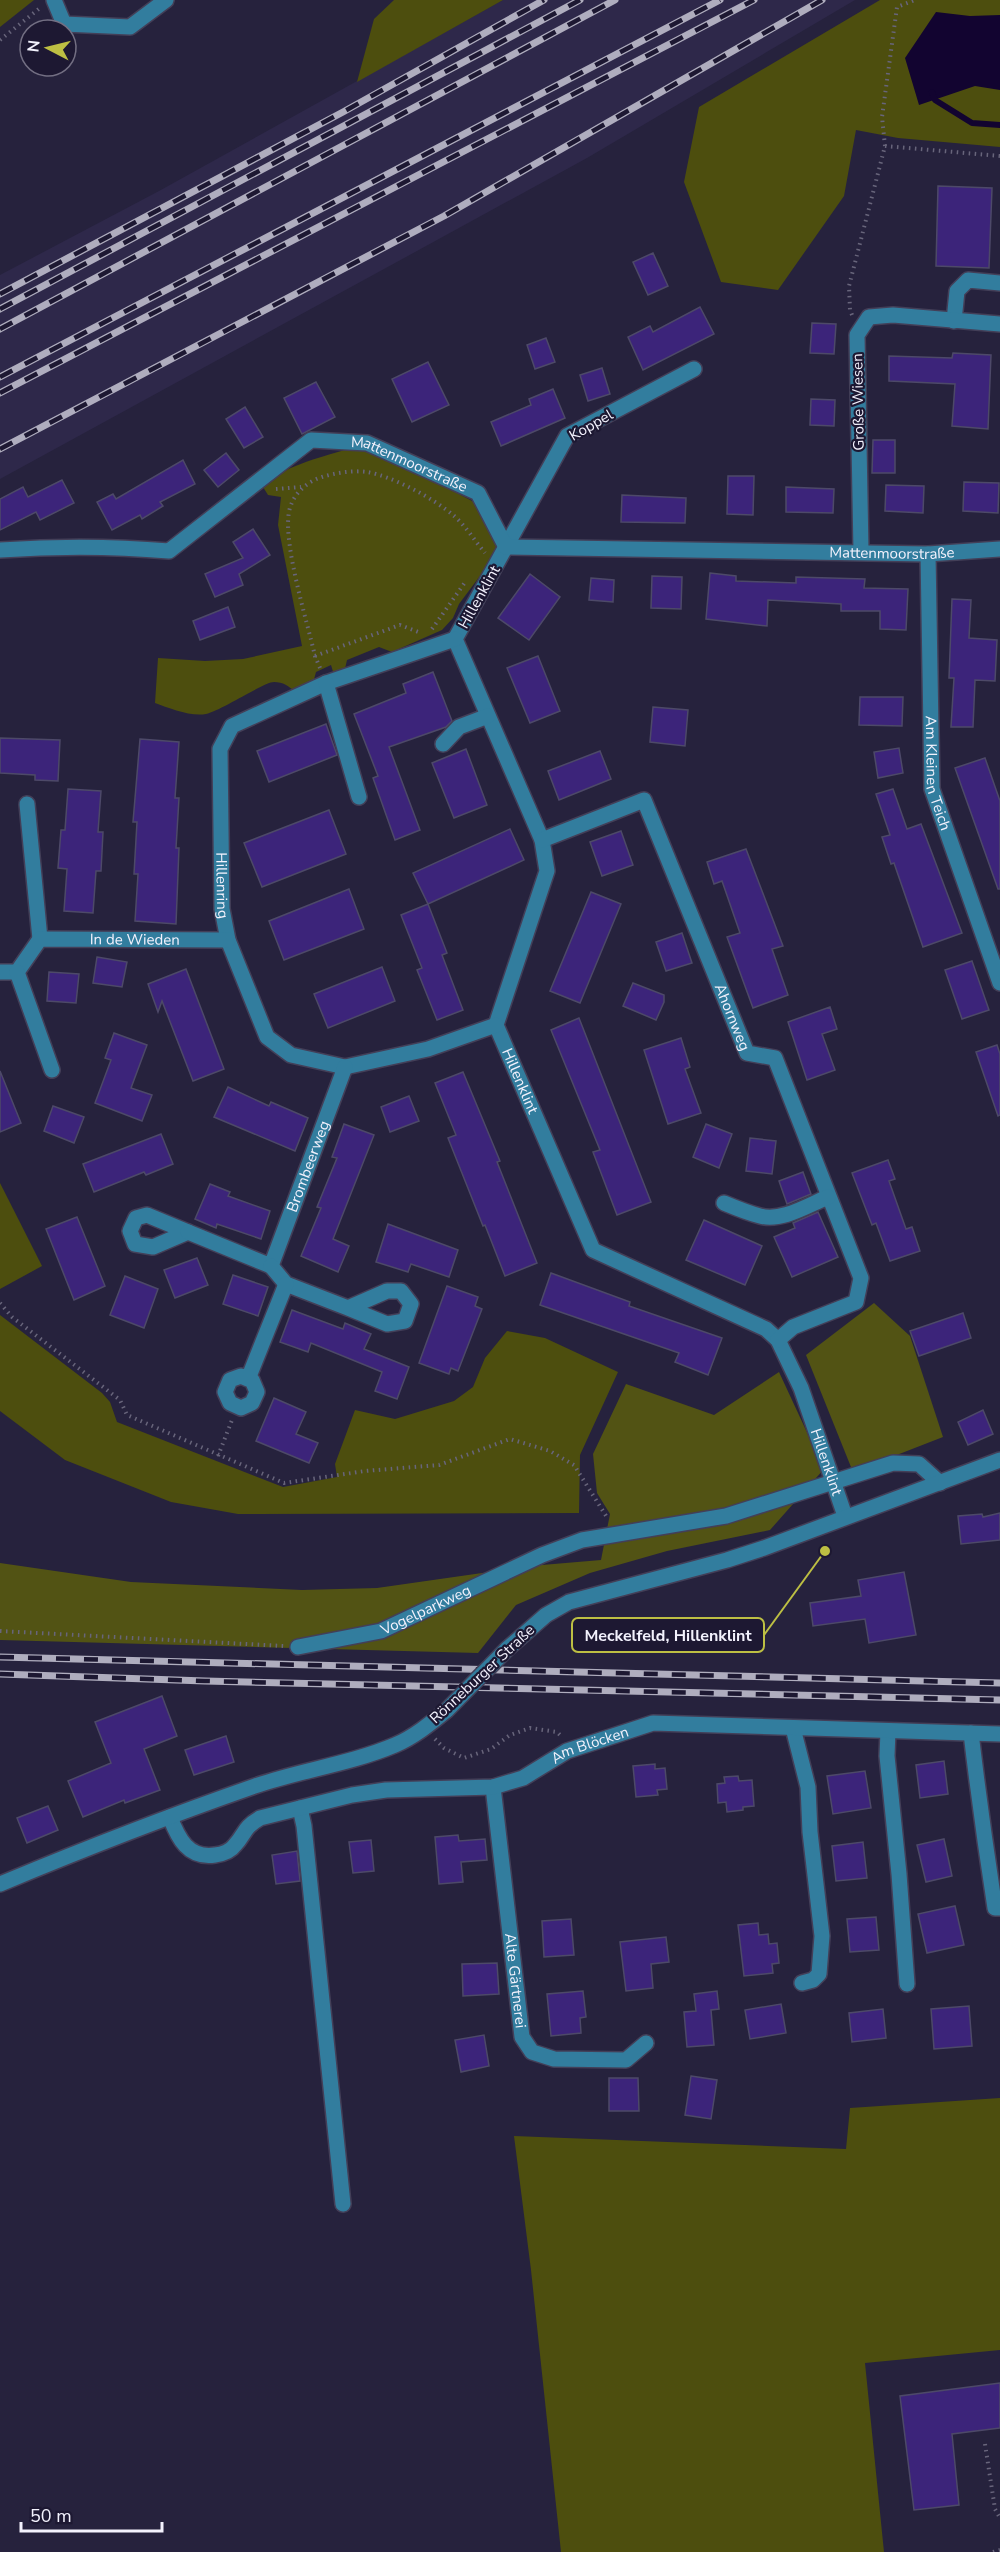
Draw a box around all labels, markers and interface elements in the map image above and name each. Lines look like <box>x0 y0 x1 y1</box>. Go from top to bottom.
north arrow <box>18 18 78 78</box>
text: N <box>22 39 46 54</box>
street label: Große Wiesen <box>847 353 869 451</box>
street label: Koppel <box>565 404 617 446</box>
street label: Mattenmoorstraße <box>350 432 471 497</box>
street label: Mattenmoorstraße <box>829 542 955 564</box>
street label: Hillenklint <box>453 561 505 632</box>
street label: Am Kleinen Teich <box>921 715 956 833</box>
street label: Hillenring <box>211 852 234 920</box>
street label: In de Wieden <box>90 929 180 950</box>
street label: Ahornweg <box>710 981 755 1054</box>
street label: Hillenklint <box>497 1045 543 1117</box>
street label: Brombeerweg <box>282 1118 334 1215</box>
street label: Hillenklint <box>806 1426 847 1499</box>
street label: Vogelparkweg <box>376 1580 474 1640</box>
callout: Meckelfeld, Hillenklint <box>572 1618 764 1652</box>
street label: Rönneburger Straße <box>425 1620 539 1728</box>
text: Meckelfeld, Hillenklint <box>584 1625 752 1647</box>
street label: Am Blöcken <box>547 1722 631 1768</box>
street label: Alte Gärtnerei <box>500 1932 531 2029</box>
scale bar <box>21 2495 162 2533</box>
text: 50 m <box>30 2504 72 2528</box>

